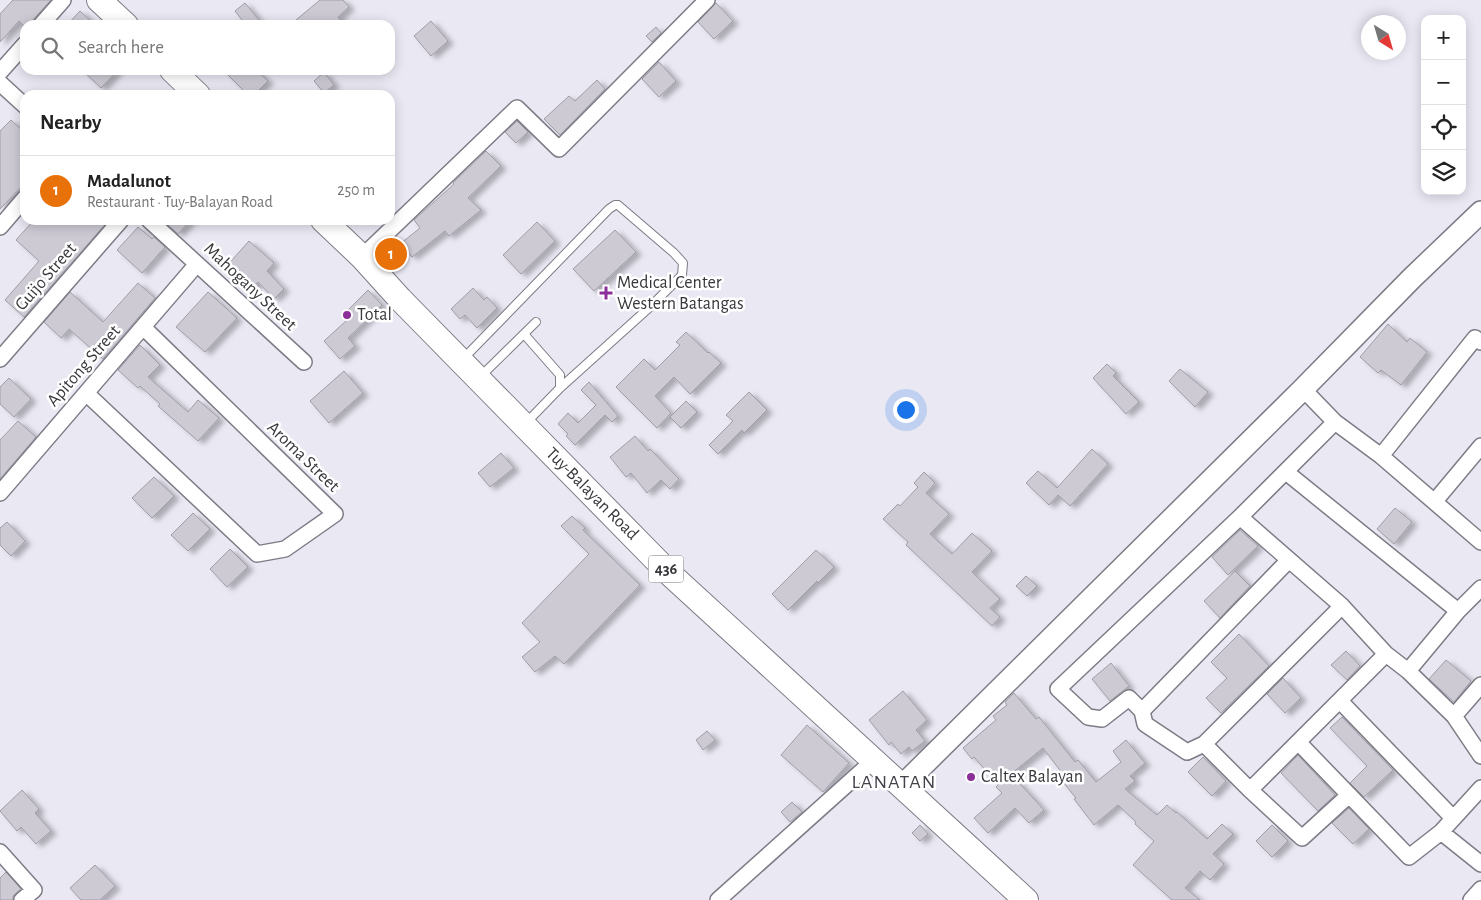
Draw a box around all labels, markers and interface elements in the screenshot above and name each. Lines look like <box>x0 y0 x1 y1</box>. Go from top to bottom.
north arrow <box>1361 15 1406 60</box>
map controls <box>1421 15 1466 195</box>
button: + <box>1421 15 1466 60</box>
search box <box>20 20 395 75</box>
icon: search <box>38 34 66 62</box>
text: Search here <box>78 38 164 57</box>
button: − <box>1421 60 1466 105</box>
button: locate <box>1421 105 1466 150</box>
text: Nearby <box>40 112 101 133</box>
button: layers <box>1421 150 1466 195</box>
text: Madalunot <box>87 172 171 191</box>
text: 1 <box>53 182 59 198</box>
text: 250 m <box>337 182 375 198</box>
text: Restaurant · Tuy-Balayan Road <box>87 194 273 210</box>
pin: 1 <box>375 235 407 273</box>
street label: Guijo Street <box>12 240 80 314</box>
street label: Mahogany Street <box>200 240 300 334</box>
place label: Medical Center Western Batangas <box>617 274 744 313</box>
marker: Medical Center Western Batangas <box>599 286 613 300</box>
place label: Total <box>357 306 392 324</box>
marker: Total <box>341 309 353 321</box>
street label: Apitong Street <box>44 322 124 410</box>
your location <box>893 397 919 423</box>
street label: Aroma Street <box>263 418 343 496</box>
street label: Tuy-Balayan Road <box>542 444 642 544</box>
road number: 436 <box>648 556 684 582</box>
place label: Caltex Balayan <box>981 768 1083 786</box>
marker: Caltex Balayan <box>965 771 977 783</box>
district label: LANATAN <box>852 772 936 792</box>

